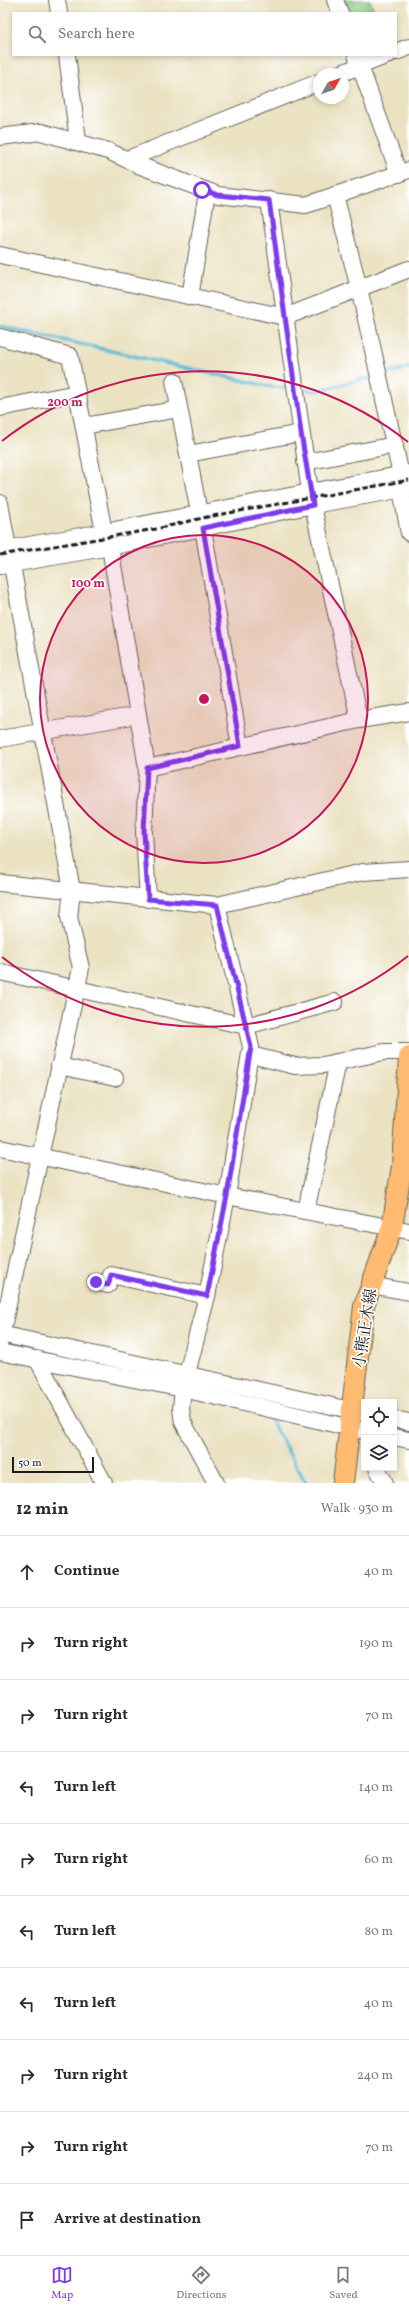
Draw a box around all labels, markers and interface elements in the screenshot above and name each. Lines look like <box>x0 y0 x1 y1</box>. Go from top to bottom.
search box <box>12 12 397 56</box>
icon: search <box>26 23 48 45</box>
text: Search here <box>58 24 135 45</box>
north arrow <box>313 68 349 104</box>
route start <box>193 181 211 199</box>
text: 200 m <box>47 395 83 411</box>
text: 100 m <box>71 576 105 592</box>
centre of rings <box>197 692 211 706</box>
route end <box>87 1273 105 1291</box>
street label: 小熊正木線 <box>349 1287 383 1370</box>
map controls <box>361 1399 397 1471</box>
button: locate <box>361 1399 397 1435</box>
button: layers <box>361 1435 397 1471</box>
scale bar <box>12 1455 94 1474</box>
text: 50 m <box>18 1456 42 1471</box>
text: 12 min <box>16 1498 69 1521</box>
text: Walk · 930 m <box>321 1500 393 1518</box>
icon: ahead <box>16 1561 38 1583</box>
text: Continue <box>54 1561 119 1582</box>
text: 40 m <box>364 1563 393 1581</box>
icon: right <box>16 1633 38 1655</box>
text: Turn right <box>54 1633 128 1654</box>
text: 190 m <box>359 1635 393 1653</box>
icon: right <box>16 1705 38 1727</box>
text: Turn right <box>54 1705 128 1726</box>
text: 70 m <box>365 1707 393 1725</box>
icon: left <box>16 1777 38 1799</box>
text: Turn left <box>54 1777 116 1798</box>
text: 140 m <box>359 1779 393 1797</box>
icon: right <box>16 1849 38 1871</box>
text: Turn right <box>54 1849 128 1870</box>
text: 60 m <box>365 1851 393 1869</box>
icon: left <box>16 1921 38 1943</box>
text: Turn left <box>54 1921 116 1942</box>
text: 80 m <box>364 1923 393 1941</box>
icon: left <box>16 1993 38 2015</box>
text: Turn left <box>54 1993 116 2014</box>
text: 40 m <box>364 1995 393 2013</box>
icon: right <box>16 2065 38 2087</box>
text: Turn right <box>54 2065 128 2086</box>
text: 240 m <box>357 2067 393 2085</box>
icon: right <box>16 2137 38 2159</box>
text: Turn right <box>54 2137 128 2158</box>
text: 70 m <box>365 2139 393 2157</box>
icon: arrive <box>16 2209 38 2231</box>
text: Arrive at destination <box>54 2209 201 2230</box>
tab: Map <box>51 2264 73 2303</box>
tab: Directions <box>176 2264 227 2303</box>
tab: Saved <box>329 2264 358 2303</box>

